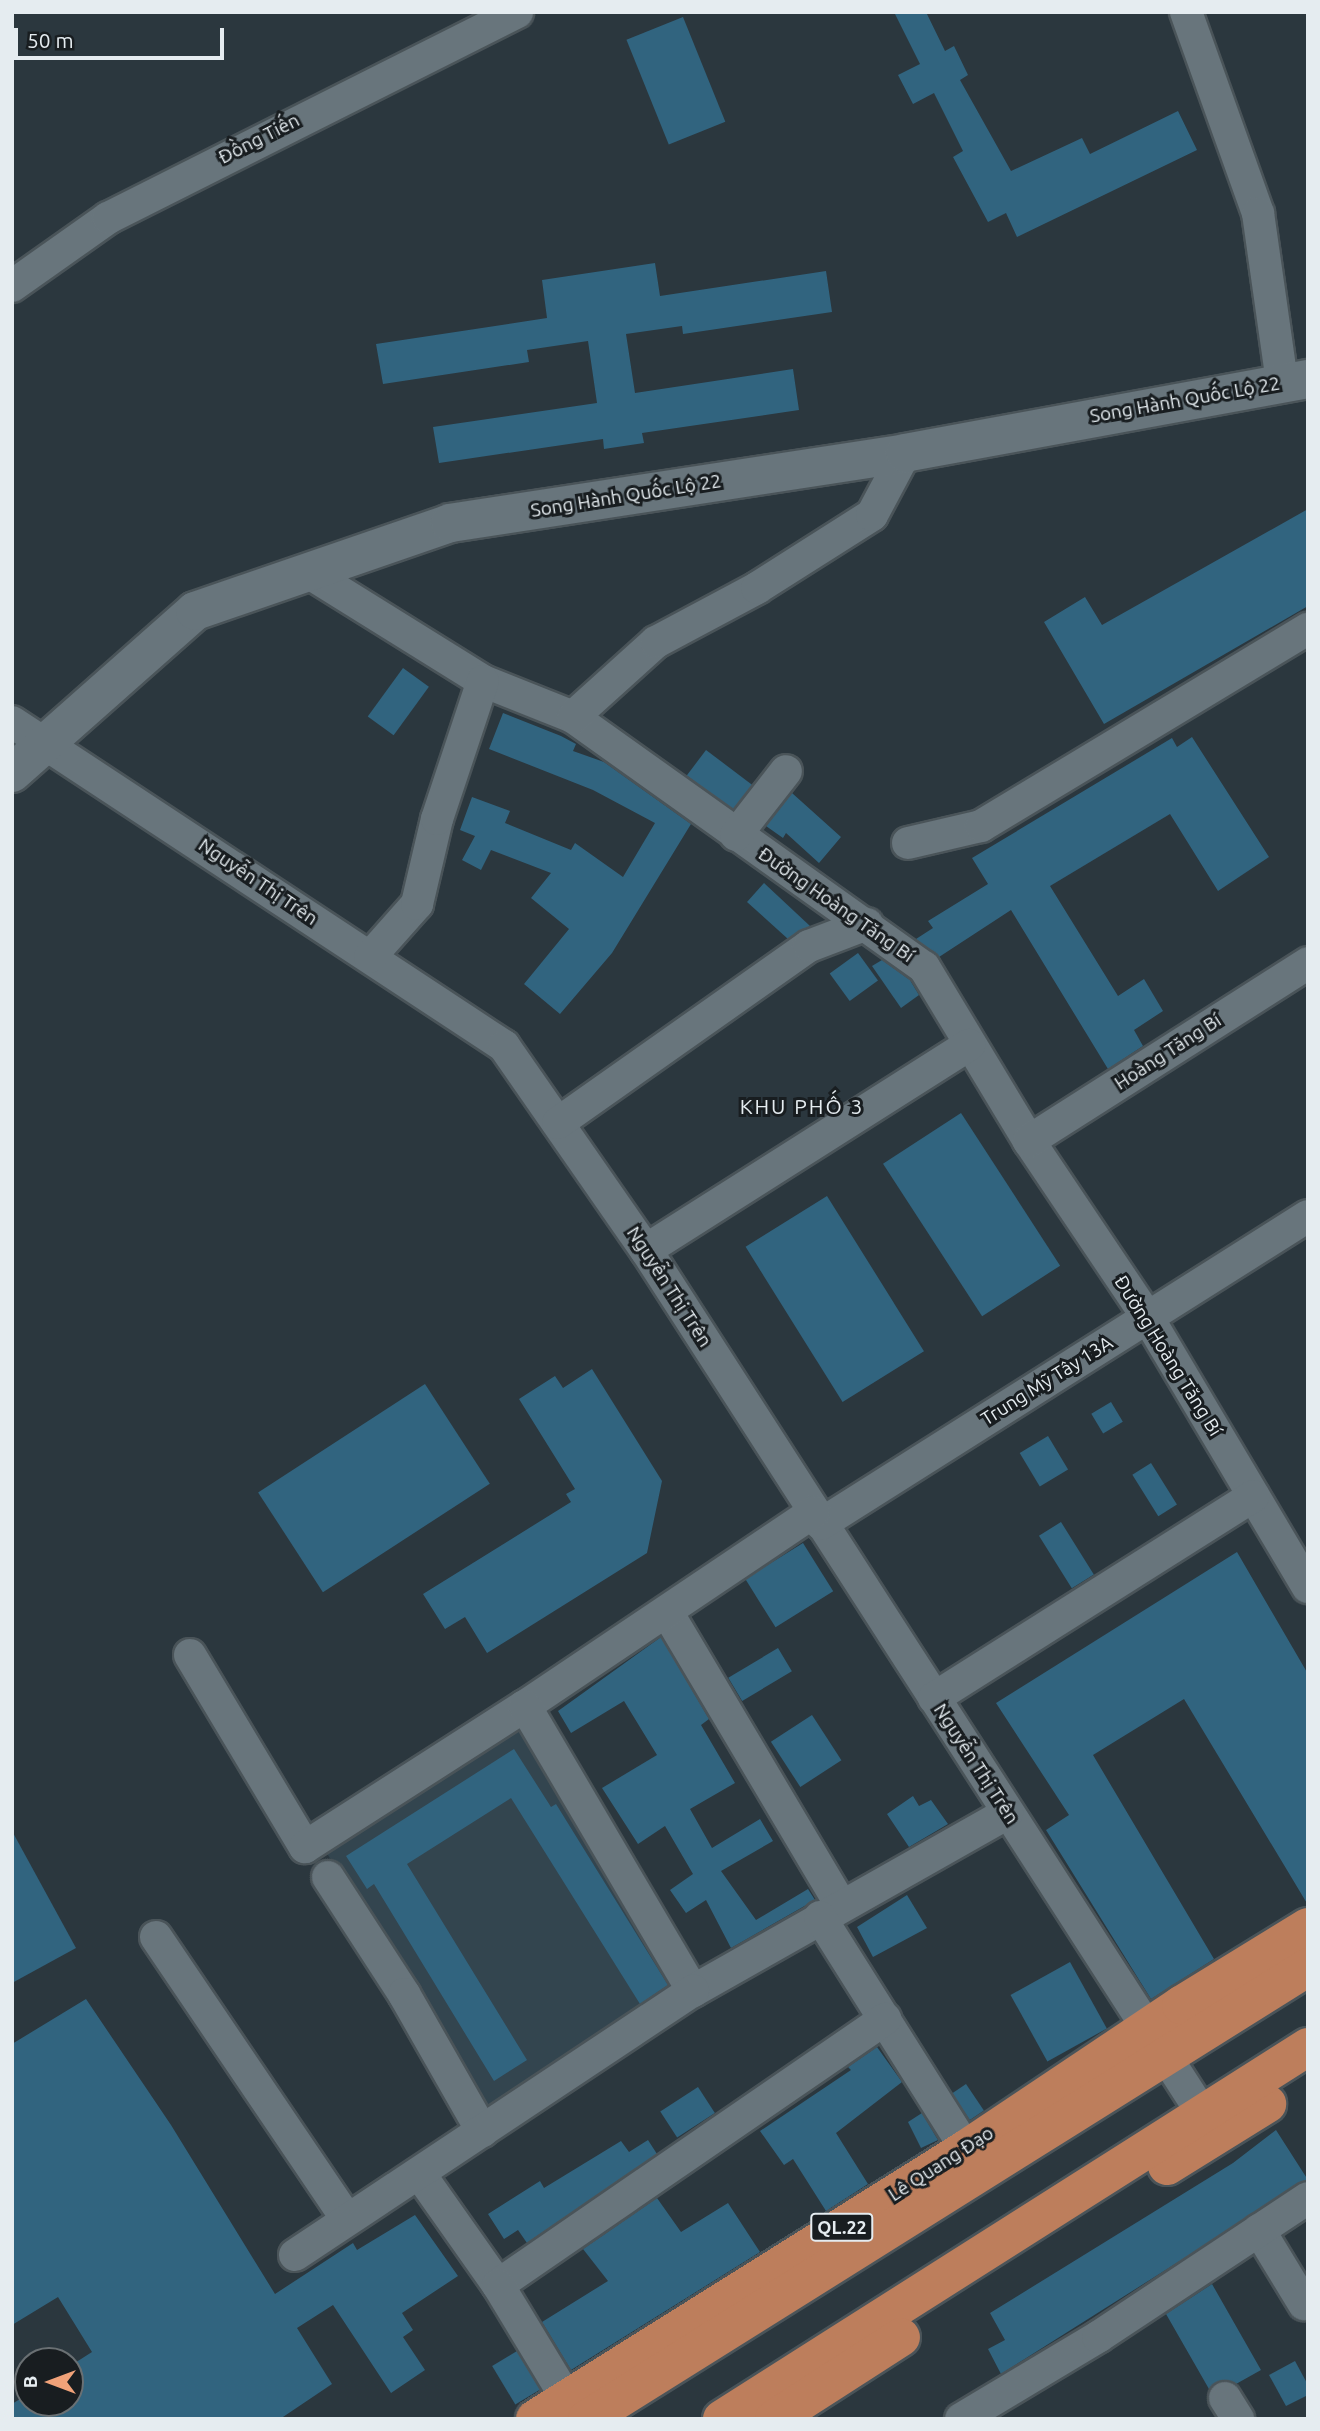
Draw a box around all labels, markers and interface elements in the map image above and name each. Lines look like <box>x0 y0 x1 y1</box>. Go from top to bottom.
scale bar <box>18 14 228 58</box>
text: 50 m <box>27 28 74 52</box>
street label: Đồng Tiến <box>215 109 303 169</box>
street label: Song Hành Quốc Lộ 22 <box>1088 372 1282 428</box>
street label: Song Hành Quốc Lộ 22 <box>529 470 723 522</box>
street label: Nguyễn Thị Trên <box>194 834 322 930</box>
street label: Đường Hoàng Tăng Bí <box>754 843 918 967</box>
street label: Hoàng Tăng Bí <box>1110 1009 1226 1095</box>
district label: KHU PHỐ 3 <box>741 1093 863 1119</box>
street label: Nguyễn Thị Trên <box>622 1223 716 1351</box>
street label: Đường Hoàng Tăng Bí <box>1109 1272 1227 1440</box>
street label: Trung Mỹ Tây 13A <box>977 1331 1117 1431</box>
street label: Nguyễn Thị Trên <box>929 1700 1023 1828</box>
street label: Lê Quang Đạo <box>884 2122 998 2206</box>
road number: QL.22 <box>809 2213 875 2242</box>
north arrow <box>14 2347 84 2417</box>
text: B <box>19 2376 41 2388</box>

